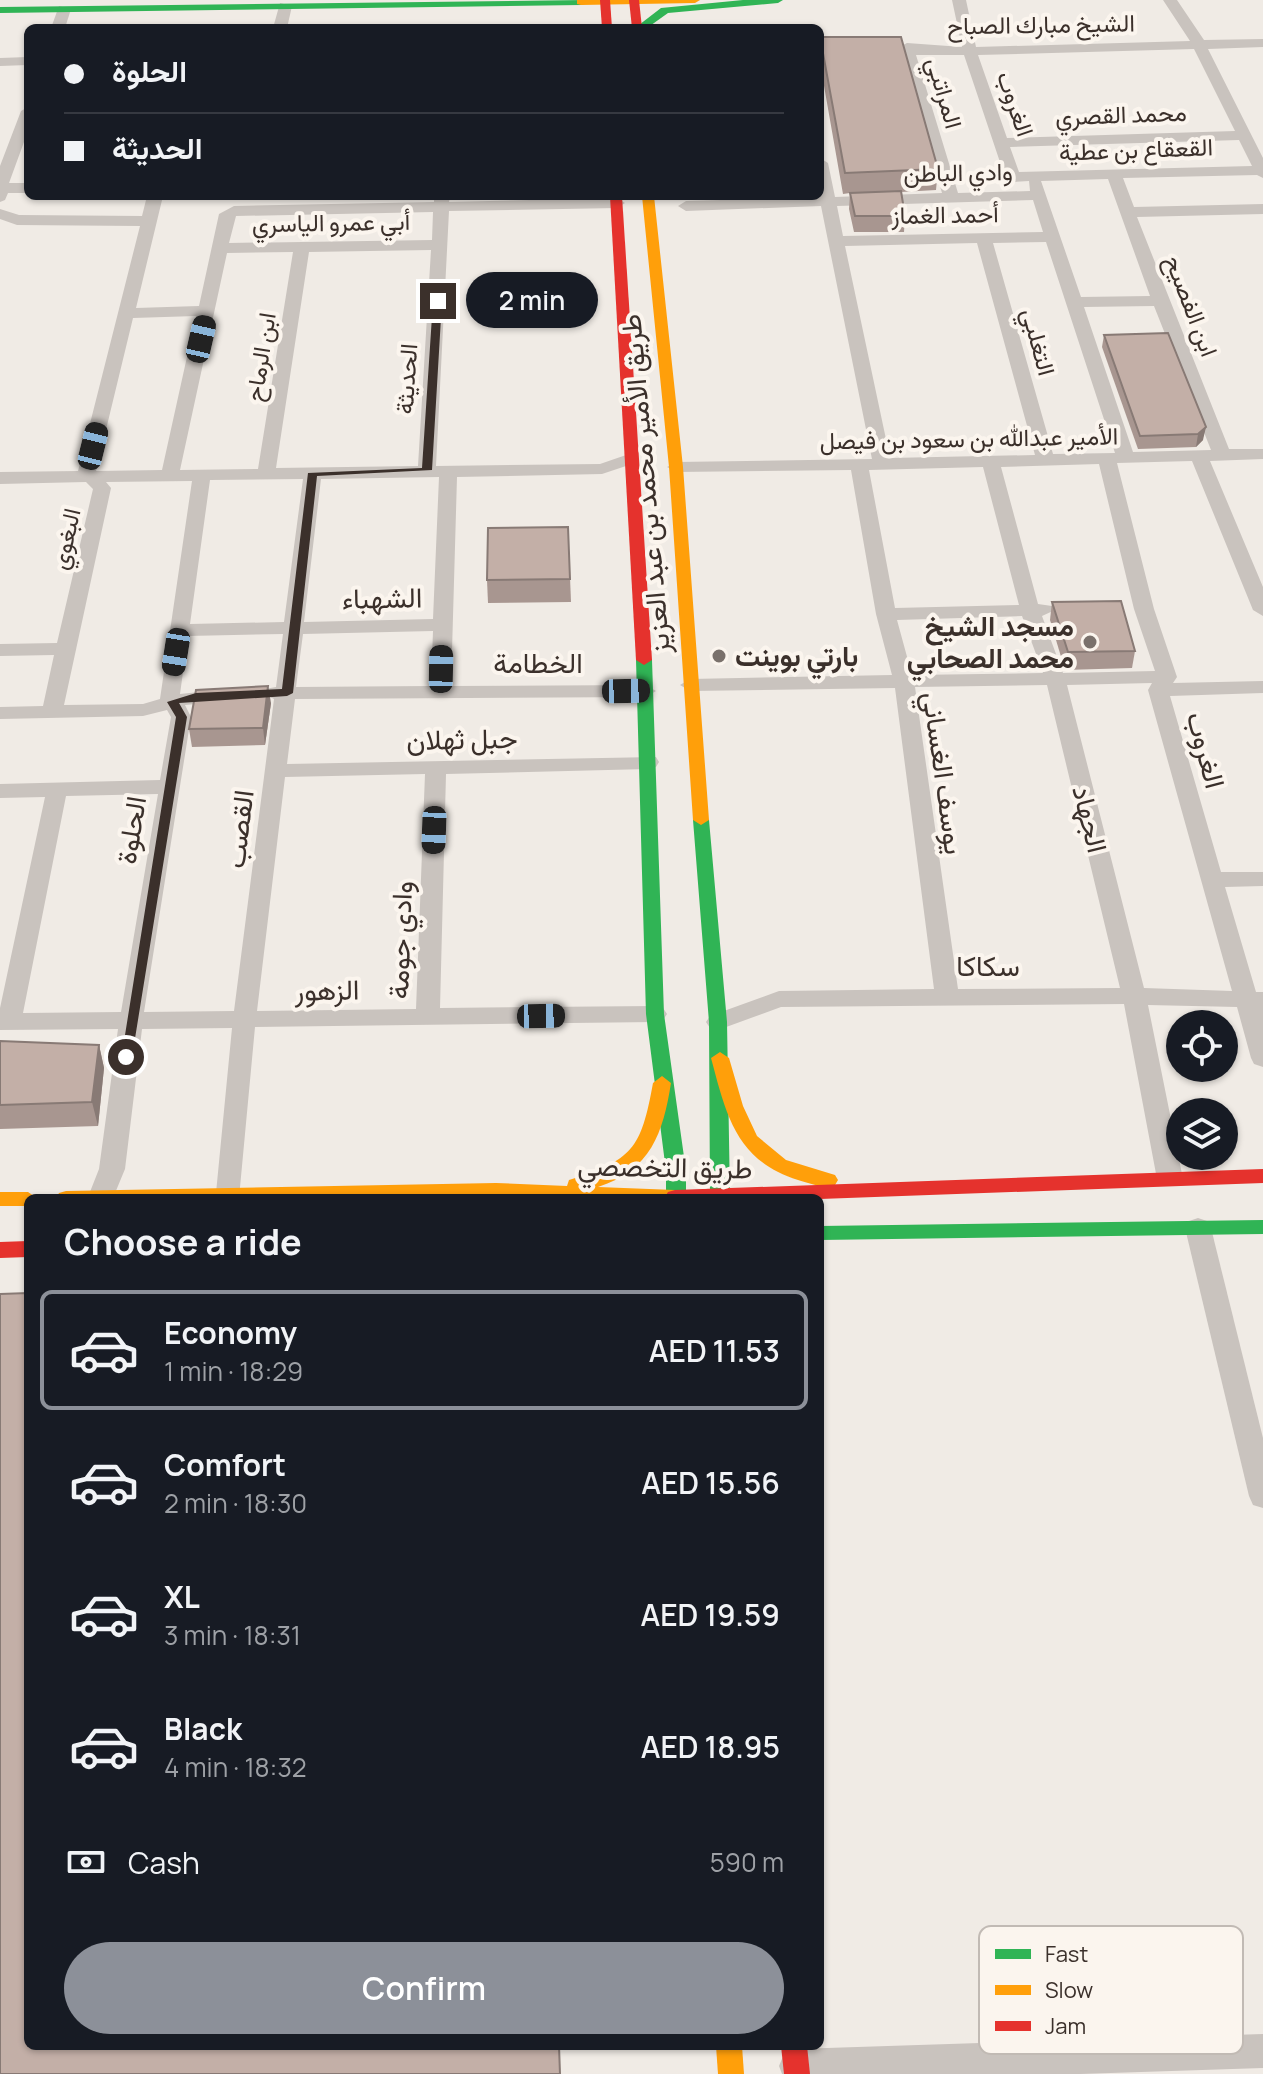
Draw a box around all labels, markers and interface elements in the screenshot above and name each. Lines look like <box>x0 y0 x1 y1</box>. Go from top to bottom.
street label: الشيخ مبارك الصباح <box>947 5 1135 44</box>
text: الحلوة <box>112 50 187 91</box>
street label: المراتبي <box>916 53 971 133</box>
street label: الغروب <box>990 67 1043 140</box>
street label: محمد القصري <box>1055 95 1187 136</box>
text: الحديثة <box>112 127 203 168</box>
street label: القعقاع بن عطية <box>1058 129 1214 169</box>
street label: وادي الباطن <box>903 154 1013 193</box>
street label: أحمد الغماز <box>890 196 999 231</box>
street label: أبي عمرو الياسري <box>251 204 411 243</box>
street label: ابن الفصيح <box>1156 250 1227 362</box>
callout: 2 min <box>466 273 598 329</box>
text: 2 min <box>499 282 565 318</box>
route end <box>420 283 456 319</box>
street label: التغلبي <box>1011 304 1064 380</box>
street label: ابن الرماح <box>236 310 284 404</box>
car <box>184 313 218 365</box>
street label: طريق الأمير محمد بن عبد العزيز <box>610 313 678 657</box>
street label: الحديثة <box>387 342 424 415</box>
street label: الأمير عبدالله بن سعود بن فيصل <box>819 418 1119 457</box>
car <box>76 420 110 472</box>
street label: البغوي <box>41 505 92 574</box>
street label: الشهباء <box>341 577 423 617</box>
place label: مسجد الشيخ محمد الصحابي <box>907 606 1074 682</box>
car <box>160 626 192 678</box>
marker: مسجد الشيخ محمد الصحابي <box>1081 633 1099 651</box>
place label: بارتي بوينت <box>735 636 858 680</box>
street label: الخطامة <box>493 643 583 681</box>
car <box>429 645 453 693</box>
marker: بارتي بوينت <box>710 647 728 665</box>
car <box>602 679 650 703</box>
street label: يوسف الغساني <box>910 689 975 857</box>
street label: الغروب <box>1179 707 1235 792</box>
street label: جبل ثهلان <box>406 718 518 758</box>
street label: الجهاد <box>1064 781 1118 857</box>
street label: القصب <box>214 788 262 870</box>
street label: الحلوة <box>106 793 154 866</box>
car <box>421 806 447 854</box>
street label: وادي جومة <box>378 880 425 1000</box>
street label: سكاكا <box>956 946 1020 984</box>
street label: الزهور <box>293 969 360 1009</box>
car <box>517 1004 565 1028</box>
map controls <box>1166 1010 1238 1170</box>
button: locate <box>1166 1010 1238 1082</box>
route start <box>108 1039 144 1075</box>
button: layers <box>1166 1098 1238 1170</box>
street label: طريق التخصصي <box>577 1145 753 1192</box>
text: Choose a ride <box>64 1217 302 1266</box>
text: Economy <box>164 1312 297 1353</box>
icon: car <box>68 1314 140 1386</box>
text: AED 11.53 <box>649 1330 780 1371</box>
text: 1 min · 18:29 <box>164 1353 303 1389</box>
text: Comfort <box>164 1444 286 1485</box>
icon: car <box>68 1446 140 1518</box>
text: AED 15.56 <box>641 1462 780 1503</box>
text: 2 min · 18:30 <box>164 1485 307 1521</box>
text: XL <box>164 1576 200 1617</box>
icon: car <box>68 1578 140 1650</box>
text: AED 19.59 <box>640 1594 780 1635</box>
text: 3 min · 18:31 <box>164 1617 301 1653</box>
text: Black <box>164 1708 242 1749</box>
icon: car <box>68 1710 140 1782</box>
text: AED 18.95 <box>641 1726 780 1767</box>
text: 4 min · 18:32 <box>164 1749 307 1785</box>
icon: cash <box>64 1840 108 1884</box>
text: Cash <box>128 1842 200 1883</box>
text: 590 m <box>710 1844 784 1880</box>
legend <box>979 1926 1243 2054</box>
text: Fast <box>1045 1939 1088 1969</box>
button: Confirm <box>64 1942 784 2034</box>
text: Slow <box>1045 1975 1093 2005</box>
text: Jam <box>1045 2011 1086 2041</box>

